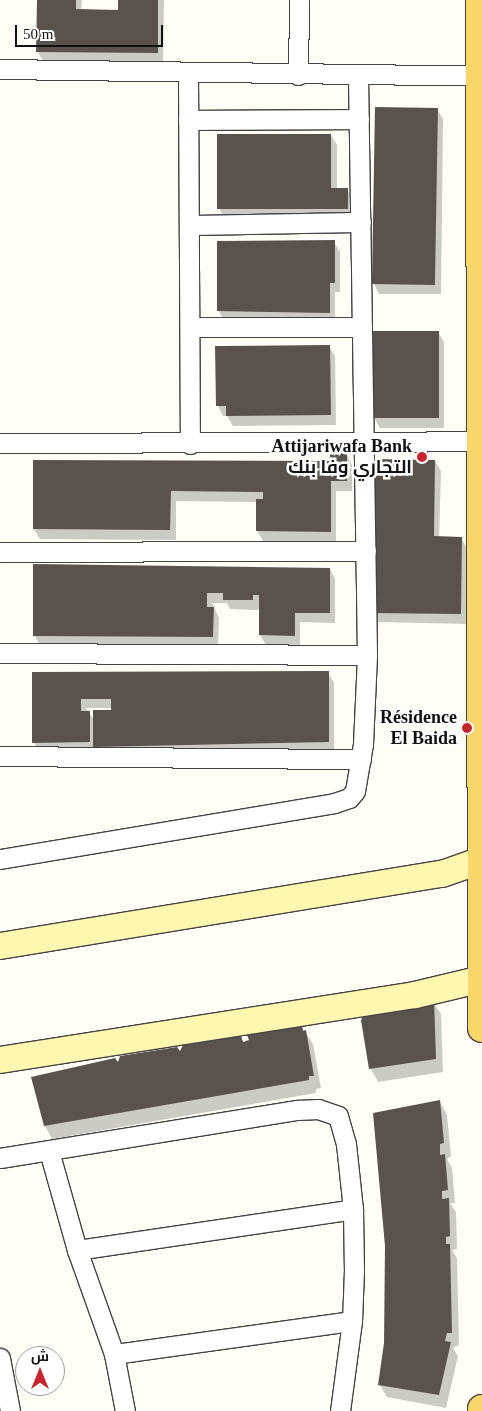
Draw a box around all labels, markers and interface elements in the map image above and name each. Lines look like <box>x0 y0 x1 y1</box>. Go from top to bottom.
scale bar <box>18 15 165 47</box>
text: 50 m <box>23 26 53 42</box>
place label: Attijariwafa Bank التجاري وفا بنك <box>272 436 412 478</box>
marker: Attijariwafa Bank التجاري وفا بنك <box>416 451 428 463</box>
place label: Résidence El Baida <box>380 707 457 750</box>
marker: Résidence El Baida <box>461 722 473 734</box>
north arrow <box>15 1346 65 1396</box>
text: ش <box>31 1349 49 1364</box>

